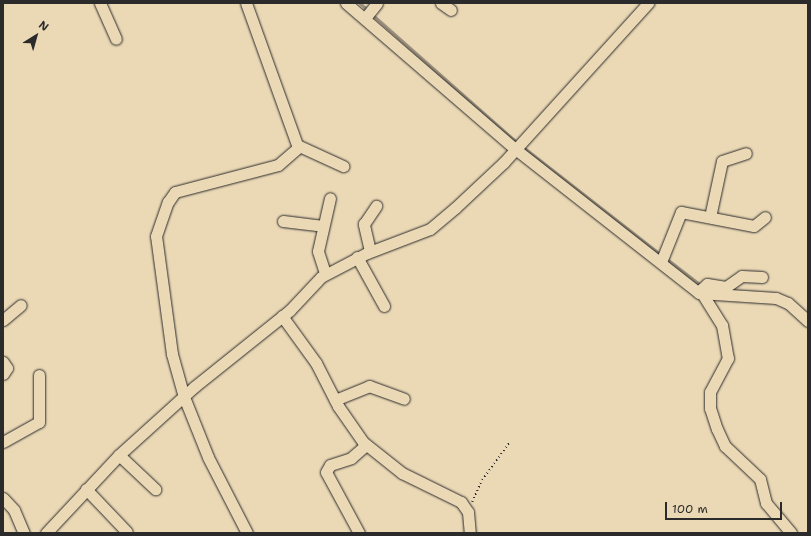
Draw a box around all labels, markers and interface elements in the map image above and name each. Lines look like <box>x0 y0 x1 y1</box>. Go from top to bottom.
north arrow <box>16 16 56 56</box>
text: N <box>36 17 52 35</box>
scale bar <box>667 494 784 520</box>
text: 100 m <box>672 501 708 517</box>

